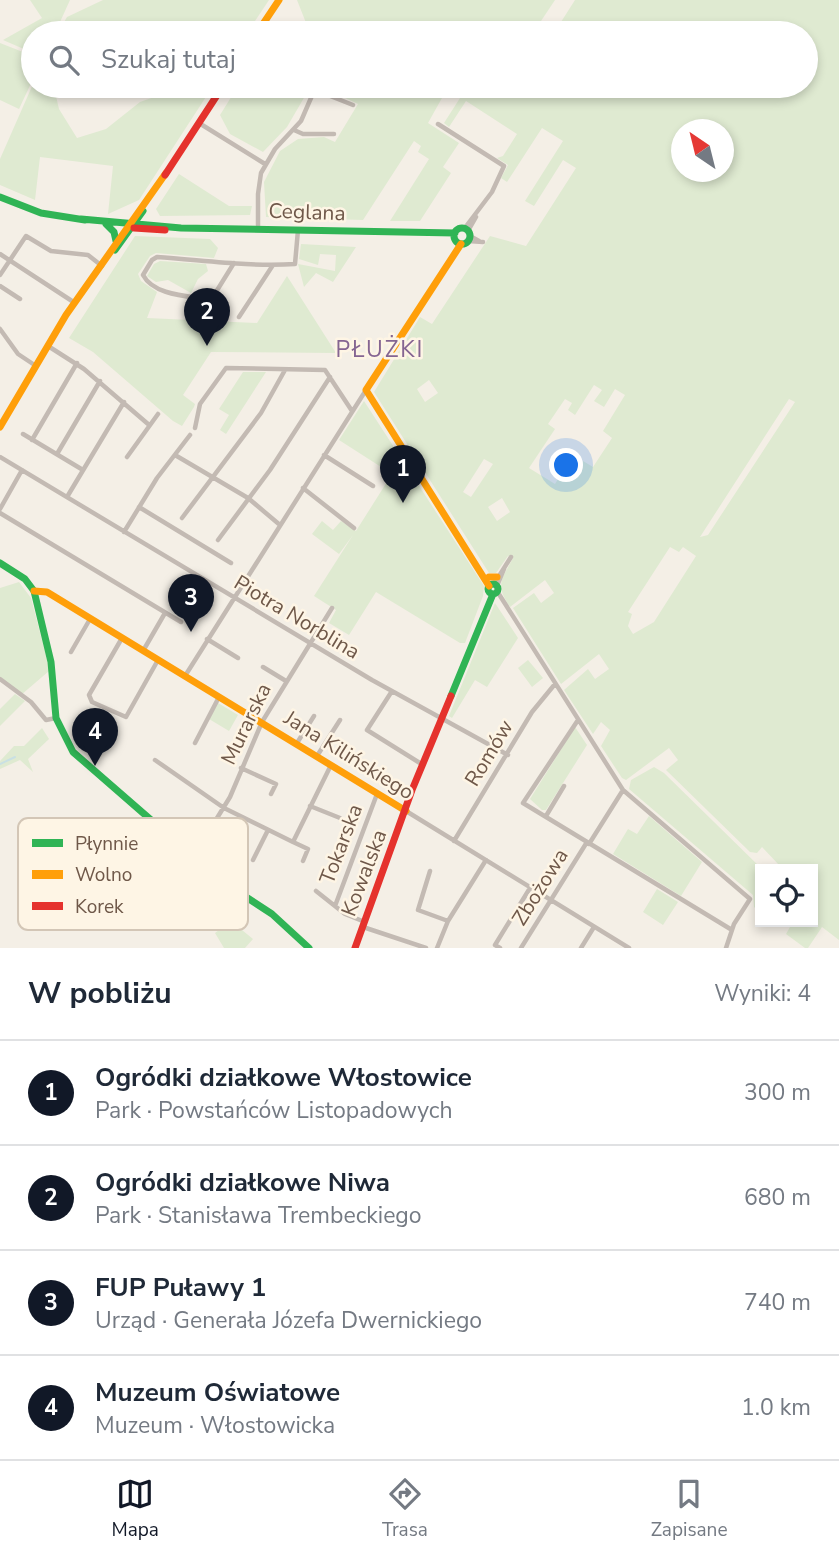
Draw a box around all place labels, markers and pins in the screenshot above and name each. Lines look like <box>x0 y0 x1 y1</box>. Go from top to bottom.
pin: 2 <box>184 288 230 346</box>
pin: 1 <box>380 445 426 503</box>
pin: 3 <box>168 574 214 632</box>
pin: 4 <box>72 708 118 766</box>

